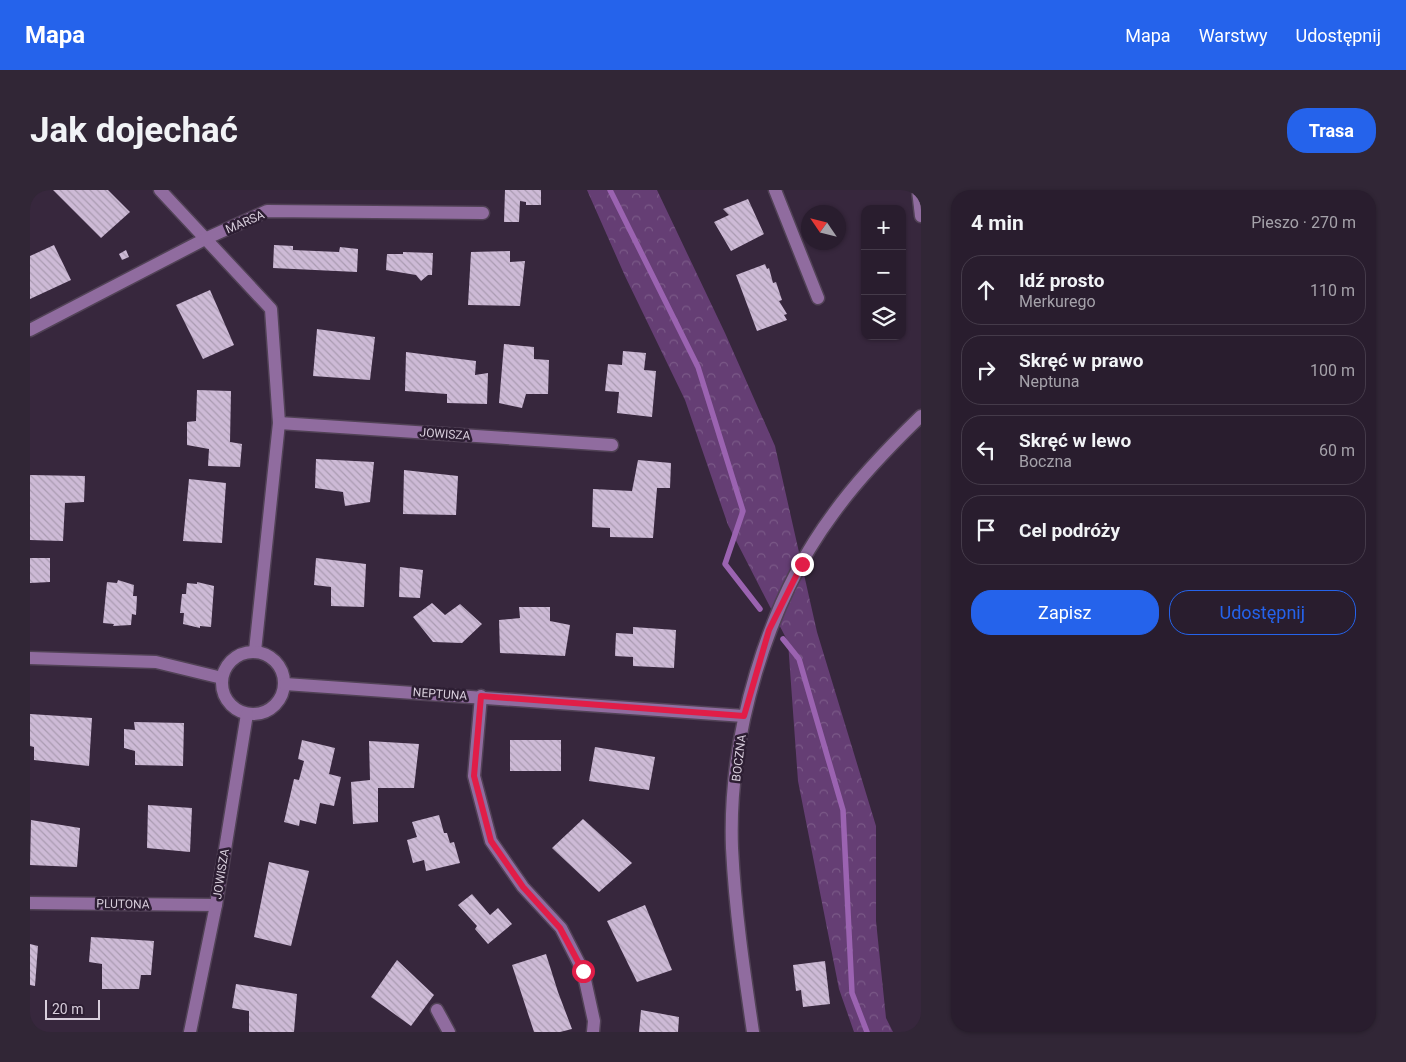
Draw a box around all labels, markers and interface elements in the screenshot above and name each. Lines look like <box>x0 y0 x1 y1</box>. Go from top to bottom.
text: Mapa <box>25 21 85 49</box>
text: Mapa <box>1125 25 1171 46</box>
text: Warstwy <box>1199 25 1267 46</box>
text: Udostępnij <box>1295 25 1381 46</box>
button: Trasa <box>1287 108 1376 153</box>
text: Jak dojechać <box>30 110 238 151</box>
north arrow <box>801 205 846 250</box>
map controls <box>861 205 906 340</box>
button: + <box>861 205 906 250</box>
street label: MARSA <box>224 208 267 236</box>
text: 4 min <box>971 211 1024 235</box>
text: Pieszo · 270 m <box>1251 213 1356 232</box>
button: − <box>861 250 906 295</box>
text: Idź prosto <box>1019 269 1104 292</box>
icon: ahead <box>972 276 1000 304</box>
text: 110 m <box>1310 281 1355 300</box>
text: Merkurego <box>1019 292 1096 311</box>
button: layers <box>861 295 906 340</box>
text: Skręć w prawo <box>1019 349 1143 372</box>
icon: right <box>972 356 1000 384</box>
text: 100 m <box>1310 361 1355 380</box>
text: Neptuna <box>1019 372 1079 391</box>
street label: JOWISZA <box>419 425 471 443</box>
text: Skręć w lewo <box>1019 429 1131 452</box>
icon: left <box>972 436 1000 464</box>
text: 60 m <box>1319 441 1355 460</box>
text: Boczna <box>1019 452 1072 471</box>
icon: arrive <box>972 516 1000 544</box>
text: Cel podróży <box>1019 519 1120 542</box>
route end <box>791 553 814 576</box>
button: Zapisz <box>971 590 1159 635</box>
button: Udostępnij <box>1169 590 1356 635</box>
street label: NEPTUNA <box>412 685 468 703</box>
street label: BOCZNA <box>729 734 749 782</box>
street label: JOWISZA <box>210 848 232 900</box>
street label: PLUTONA <box>96 897 150 911</box>
route start <box>572 960 595 983</box>
scale bar <box>45 997 100 1020</box>
text: 20 m <box>52 1001 84 1017</box>

